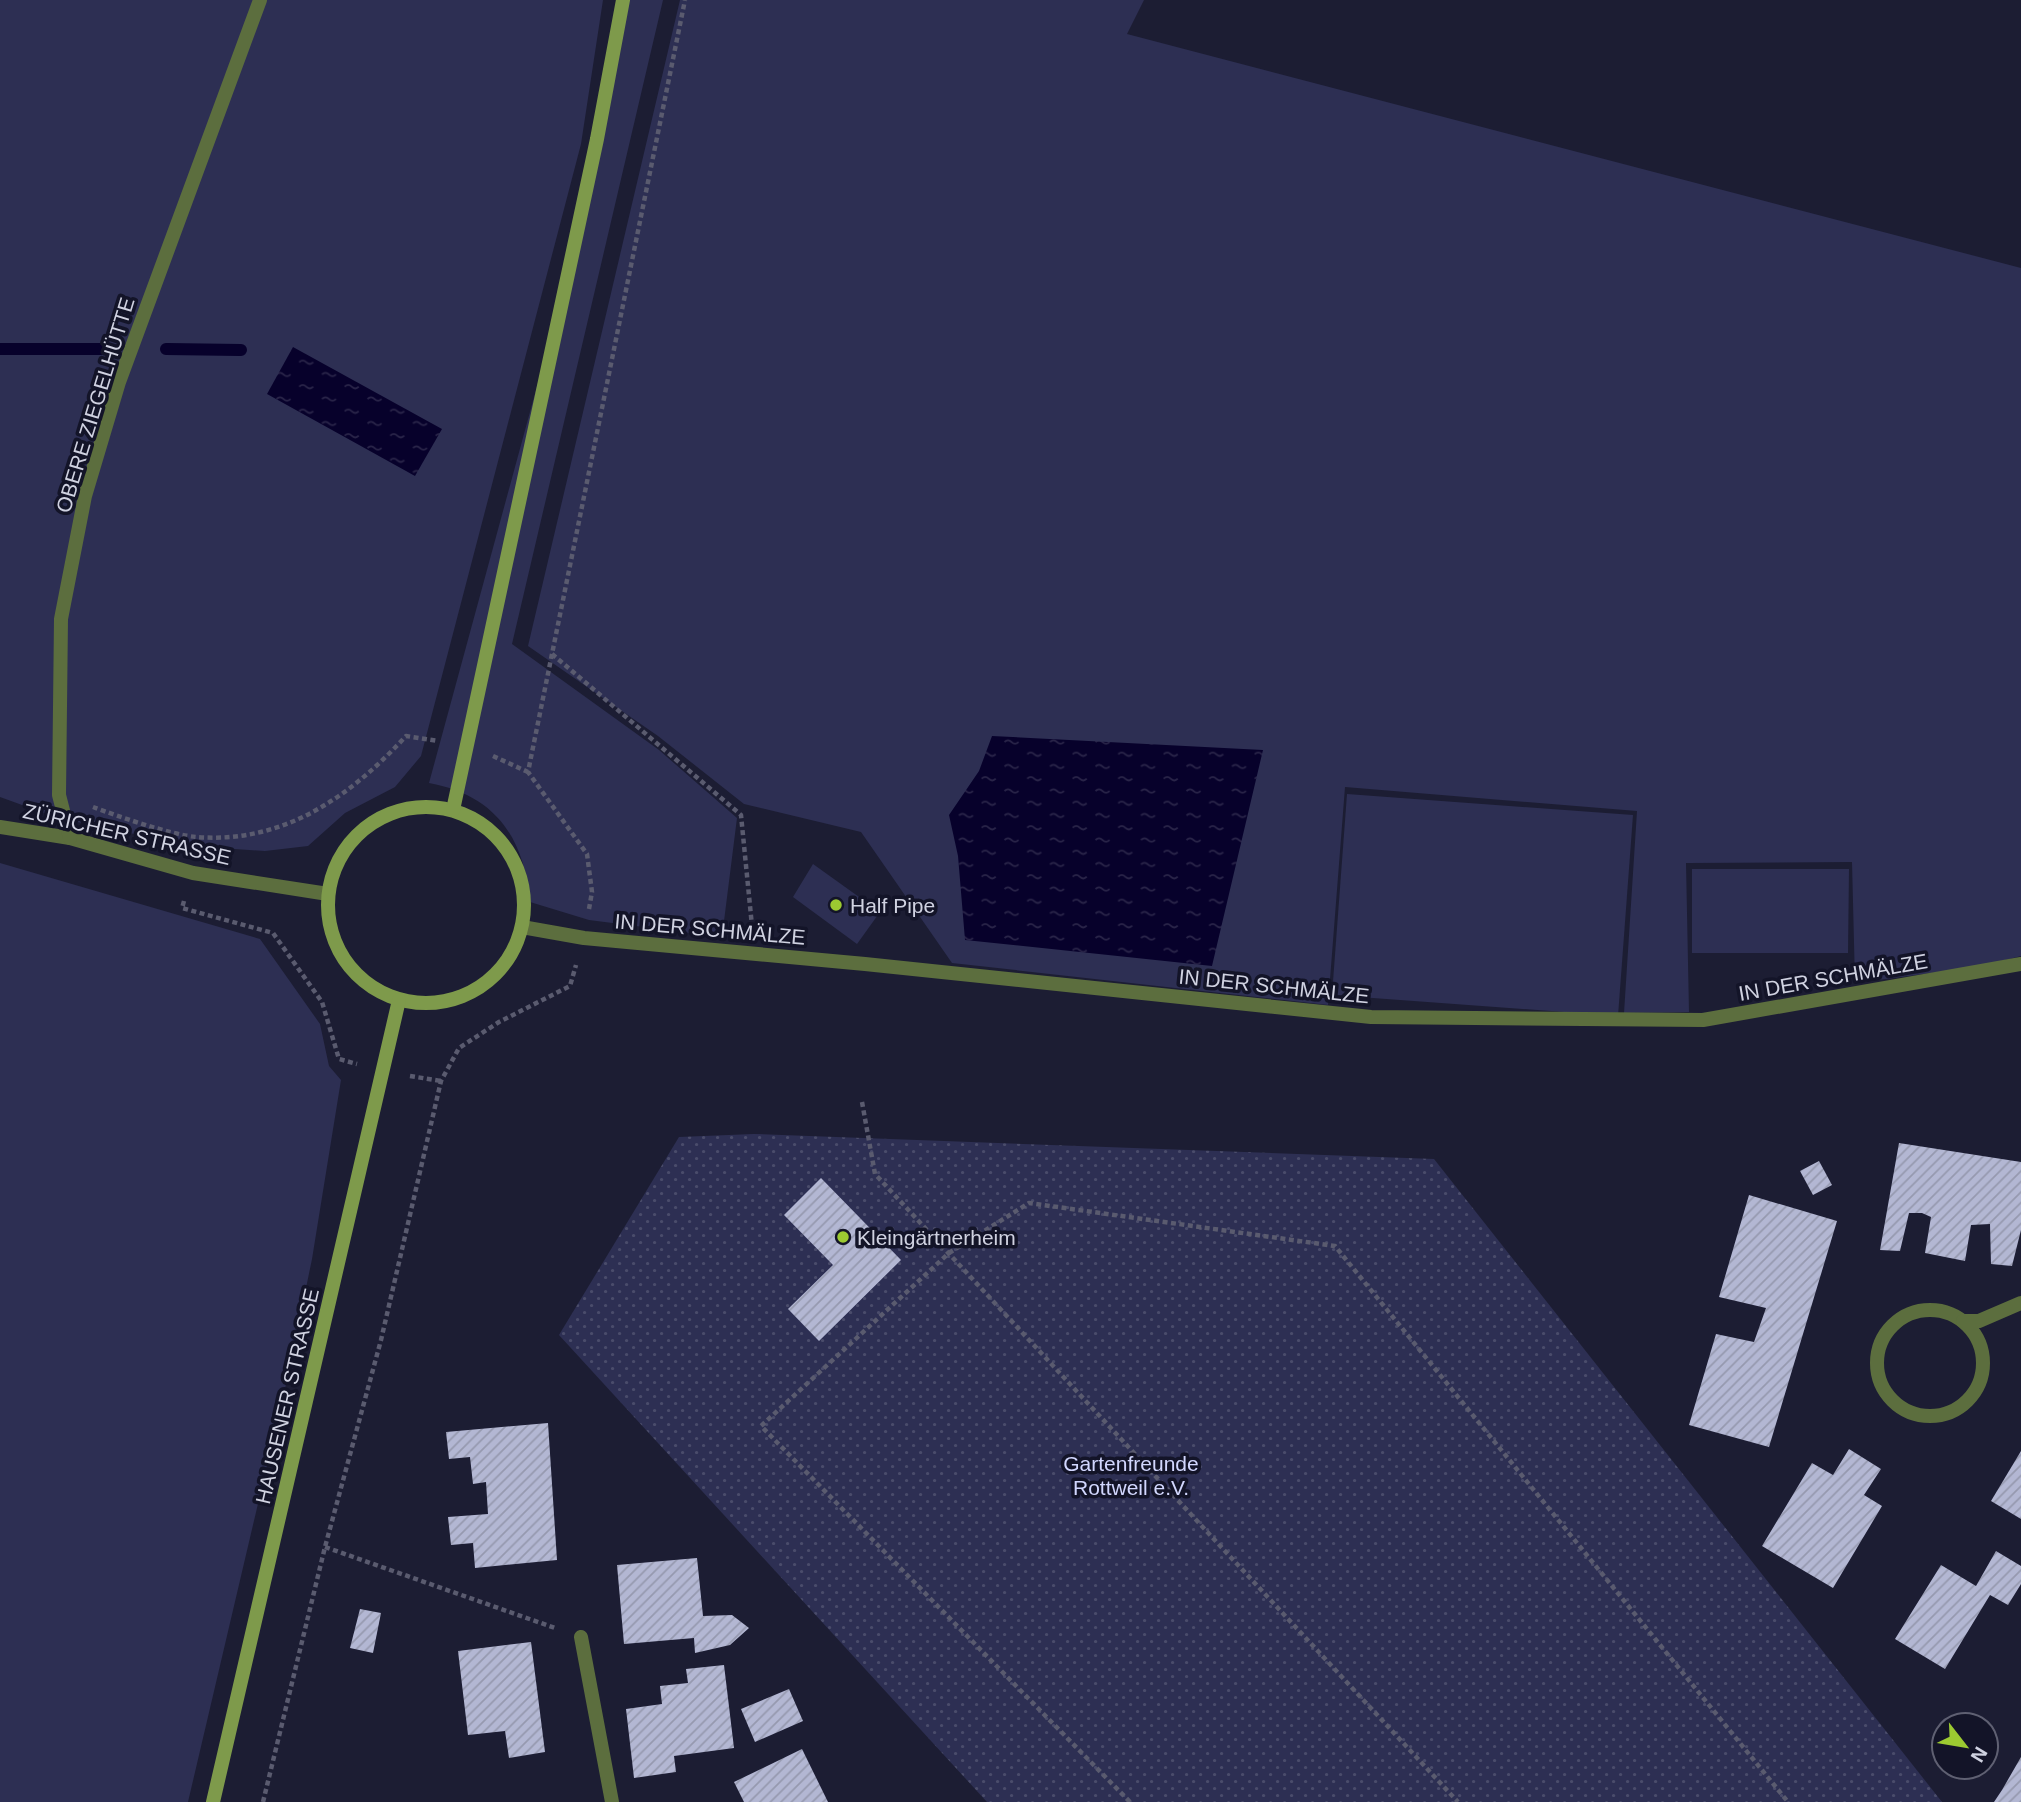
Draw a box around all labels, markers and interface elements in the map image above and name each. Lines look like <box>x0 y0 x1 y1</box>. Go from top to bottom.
street label: OBERE ZIEGELHÜTTE <box>51 295 139 515</box>
street label: ZÜRICHER STRASSE <box>21 799 233 869</box>
place label: Half Pipe <box>850 894 935 917</box>
marker: Half Pipe <box>828 897 844 913</box>
street label: IN DER SCHMÄLZE <box>614 909 806 949</box>
street label: IN DER SCHMÄLZE <box>1737 949 1929 1005</box>
street label: IN DER SCHMÄLZE <box>1178 965 1370 1007</box>
place label: Kleingärtnerheim <box>857 1226 1016 1249</box>
marker: Kleingärtnerheim <box>835 1229 851 1245</box>
street label: HAUSENER STRASSE <box>251 1286 323 1506</box>
park label: Gartenfreunde Rottweil e.V. <box>1063 1452 1199 1499</box>
north arrow <box>1930 1711 2000 1781</box>
text: N <box>1967 1743 1992 1766</box>

